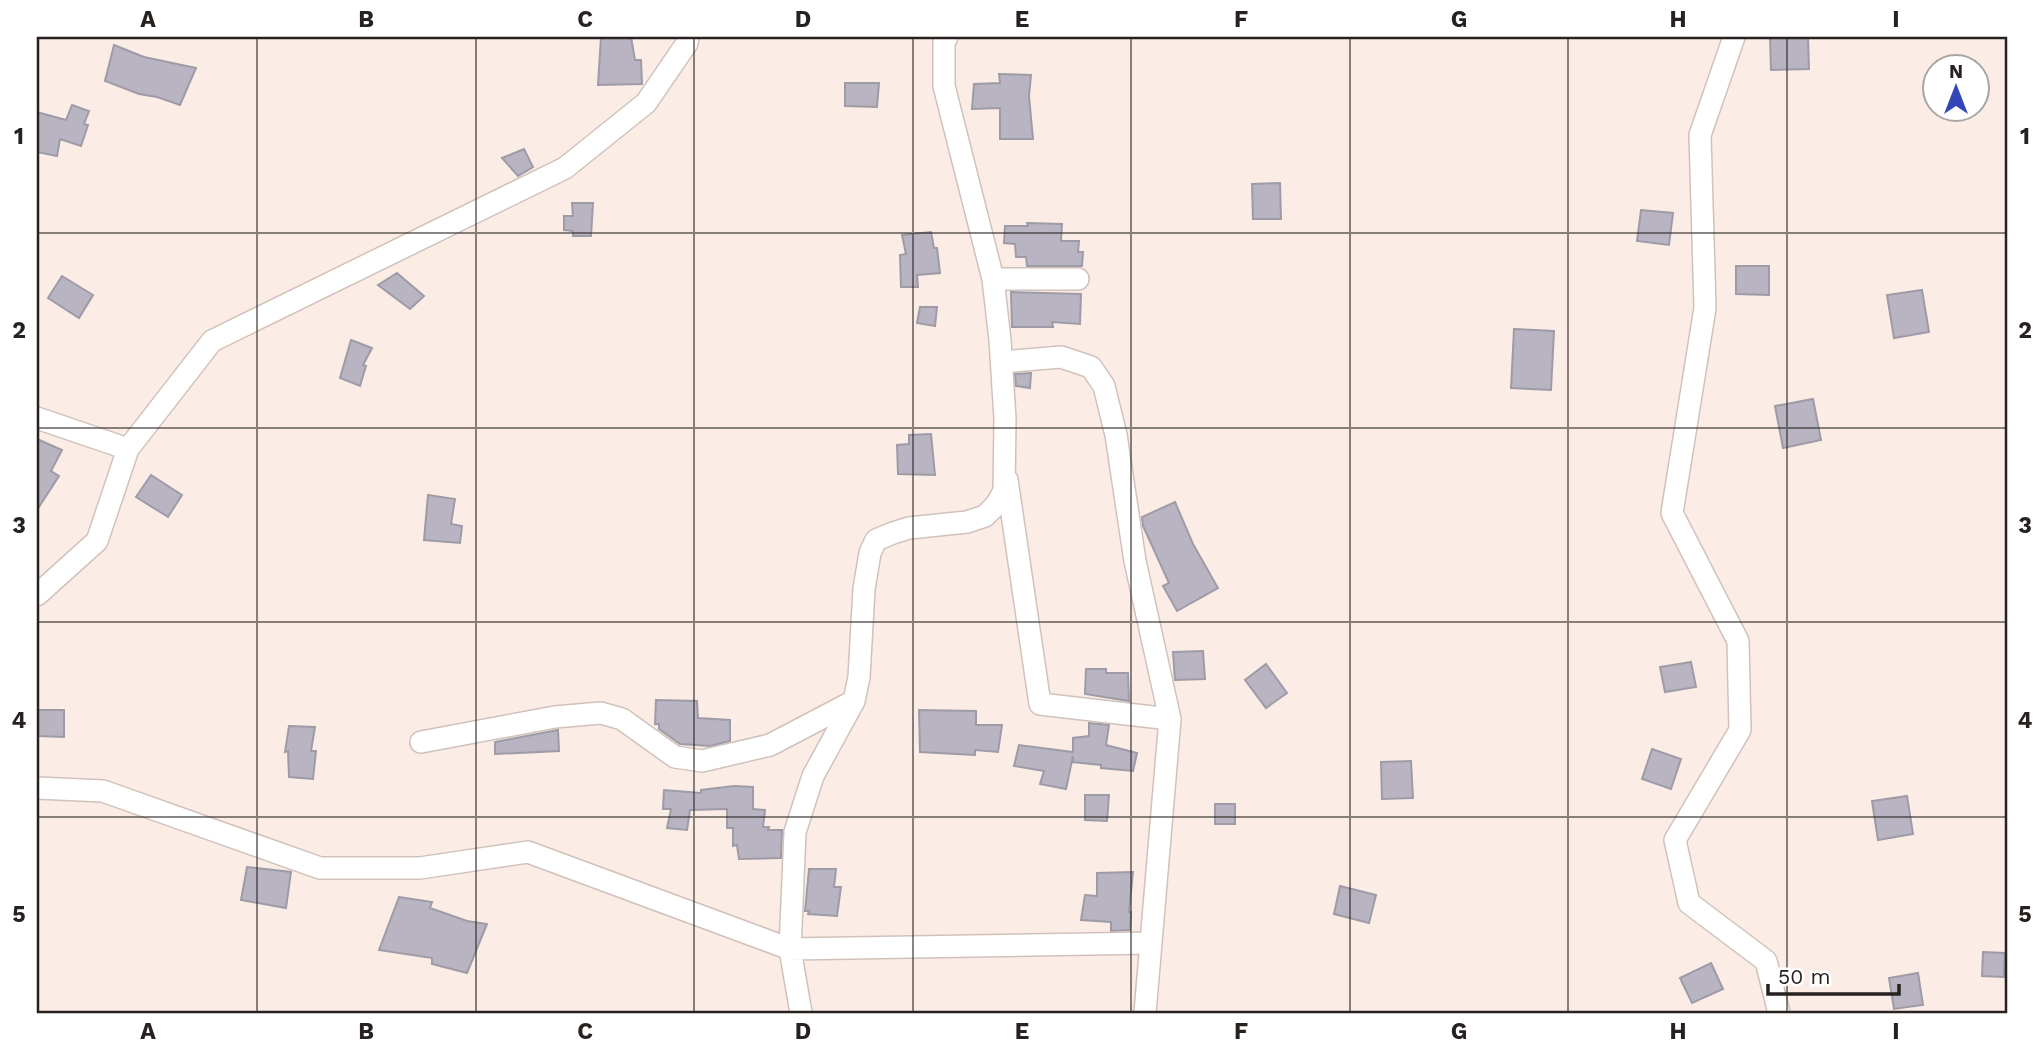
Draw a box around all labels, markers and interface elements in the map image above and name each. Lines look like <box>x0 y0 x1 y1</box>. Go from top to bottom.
text: A <box>140 6 156 33</box>
text: B <box>358 6 374 33</box>
text: C <box>577 6 593 33</box>
text: D <box>795 6 811 33</box>
text: E <box>1015 6 1029 33</box>
text: F <box>1234 6 1248 33</box>
text: G <box>1451 6 1467 33</box>
text: H <box>1669 6 1687 33</box>
text: I <box>1892 6 1900 33</box>
north arrow <box>1922 52 1992 122</box>
text: N <box>1949 60 1963 83</box>
text: 1 <box>14 123 24 150</box>
text: 1 <box>2020 123 2030 150</box>
text: 2 <box>12 317 26 344</box>
text: 2 <box>2018 317 2032 344</box>
text: 3 <box>12 512 26 539</box>
text: 3 <box>2018 512 2032 539</box>
text: 4 <box>12 707 27 734</box>
text: 4 <box>2018 707 2033 734</box>
text: 5 <box>12 901 26 928</box>
text: 5 <box>2018 901 2032 928</box>
scale bar <box>1768 952 1899 996</box>
text: 50 m <box>1778 964 1830 989</box>
text: A <box>140 1018 156 1045</box>
text: B <box>358 1018 374 1045</box>
text: C <box>577 1018 593 1045</box>
text: D <box>795 1018 811 1045</box>
text: E <box>1015 1018 1029 1045</box>
text: F <box>1234 1018 1248 1045</box>
text: G <box>1451 1018 1467 1045</box>
text: H <box>1669 1018 1687 1045</box>
text: I <box>1892 1018 1900 1045</box>

